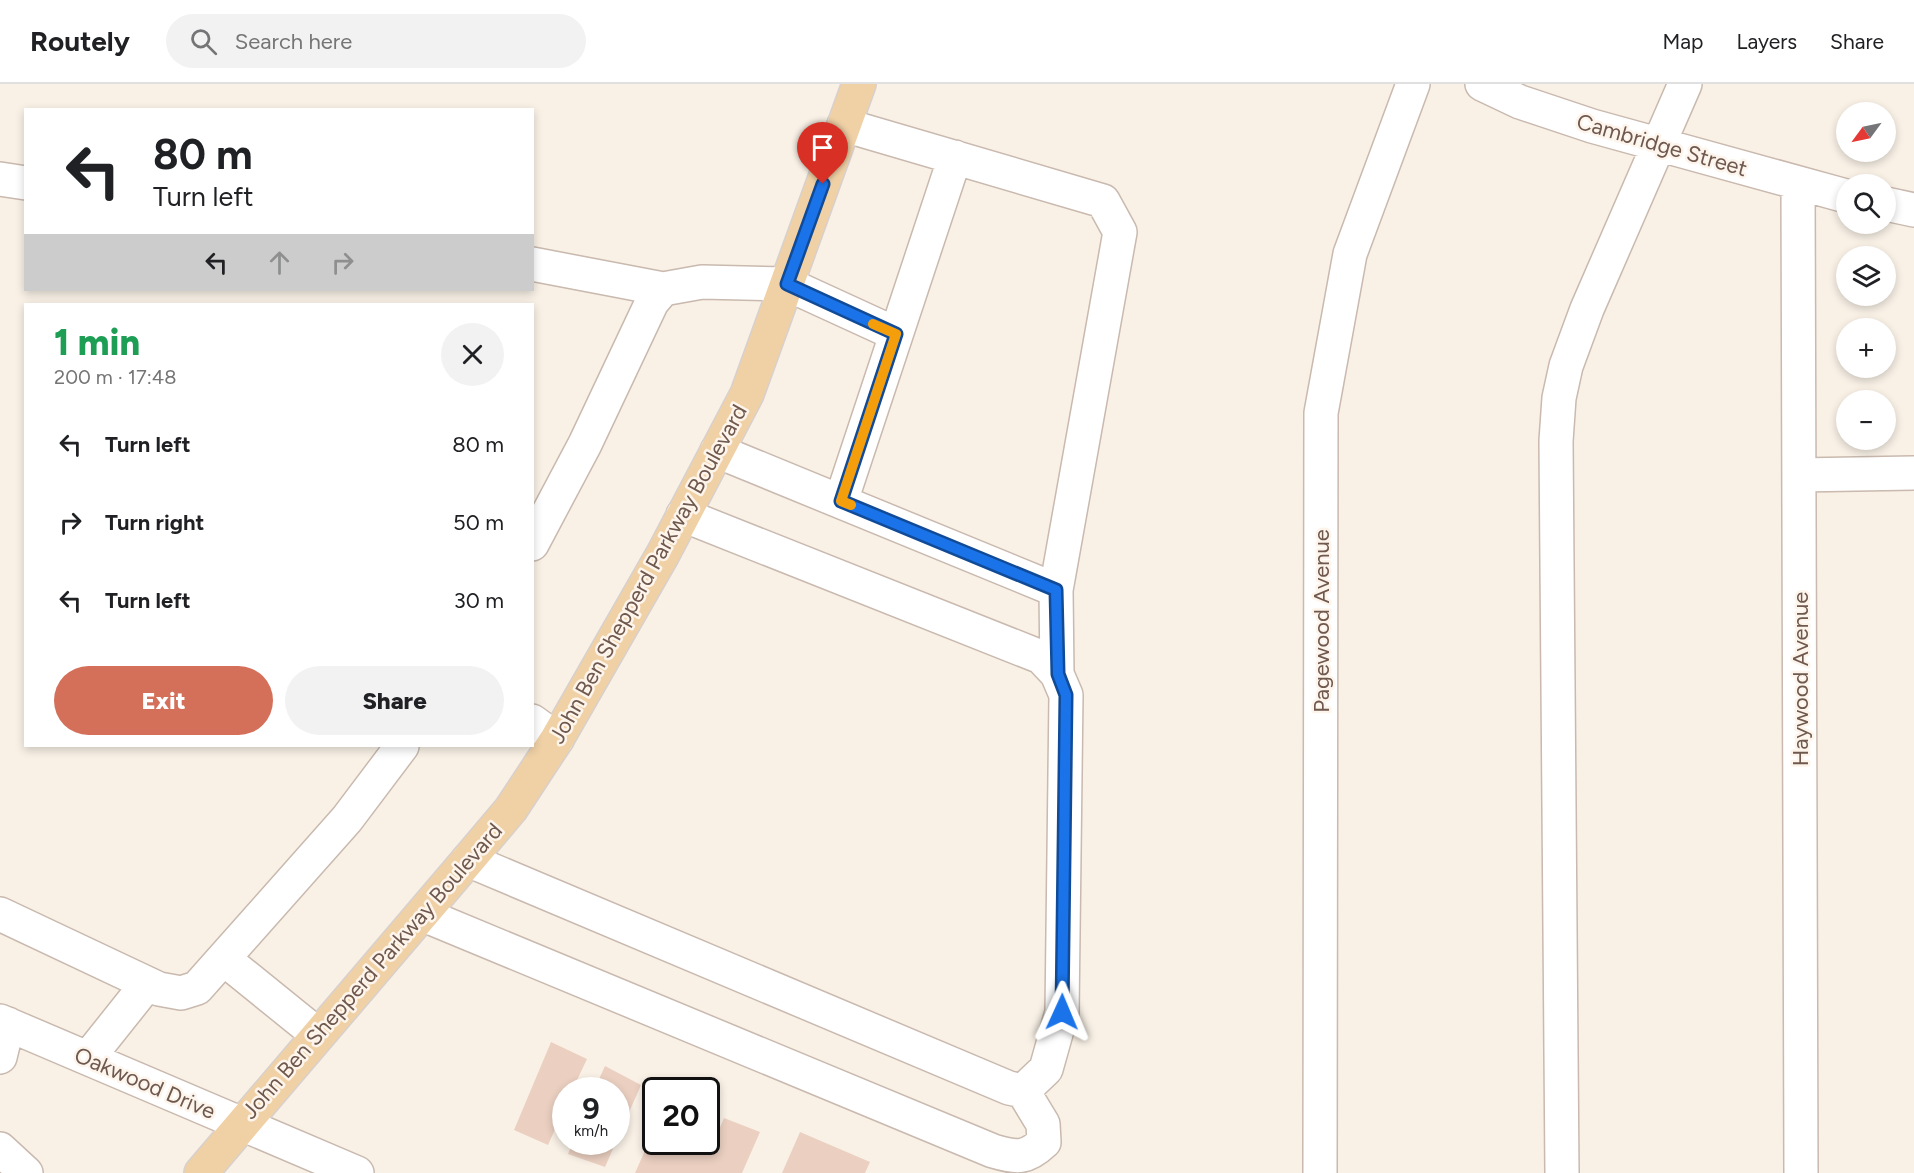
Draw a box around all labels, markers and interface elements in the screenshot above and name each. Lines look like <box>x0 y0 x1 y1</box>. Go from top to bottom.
search box <box>166 14 586 68</box>
text: Routely <box>30 24 130 58</box>
icon: search <box>187 25 220 58</box>
text: Search here <box>235 28 352 55</box>
text: Map <box>1663 29 1703 54</box>
text: Layers <box>1736 29 1797 54</box>
text: Share <box>1830 29 1884 54</box>
north arrow <box>1836 102 1896 162</box>
map controls <box>1836 102 1896 450</box>
street label: Cambridge Street <box>1574 108 1750 182</box>
pin <box>797 122 848 184</box>
text: 80 m <box>153 129 253 180</box>
icon: arrive <box>806 131 839 164</box>
icon: left <box>54 132 132 210</box>
button: search <box>1836 174 1896 234</box>
text: Turn left <box>153 180 253 213</box>
icon: left <box>200 246 233 279</box>
icon: ahead <box>263 246 296 279</box>
icon: right <box>326 246 359 279</box>
button: layers <box>1836 246 1896 306</box>
button: + <box>1836 318 1896 378</box>
text: 1 min <box>54 321 140 364</box>
button: close <box>441 323 504 386</box>
text: 200 m · 17:48 <box>54 365 177 389</box>
button: − <box>1836 390 1896 450</box>
street label: John Ben Shepperd Parkway Boulevard <box>543 400 753 748</box>
icon: left <box>54 428 87 461</box>
text: Turn left <box>105 431 191 458</box>
text: 80 m <box>452 431 504 458</box>
icon: right <box>54 506 87 539</box>
text: Turn right <box>105 509 204 536</box>
text: 50 m <box>453 509 504 536</box>
street label: Pagewood Avenue <box>1308 529 1335 713</box>
icon: left <box>54 584 87 617</box>
text: Turn left <box>105 587 191 614</box>
text: 30 m <box>454 587 504 614</box>
street label: Haywood Avenue <box>1787 592 1814 766</box>
button: Exit <box>54 666 273 735</box>
button: Share <box>285 666 504 735</box>
street label: John Ben Shepperd Parkway Boulevard <box>236 817 508 1125</box>
position arrow <box>1030 980 1094 1044</box>
street label: Oakwood Drive <box>70 1041 220 1125</box>
speed limit sign: 20 <box>642 1077 720 1155</box>
text: 9 <box>582 1090 600 1127</box>
text: km/h <box>574 1122 608 1140</box>

